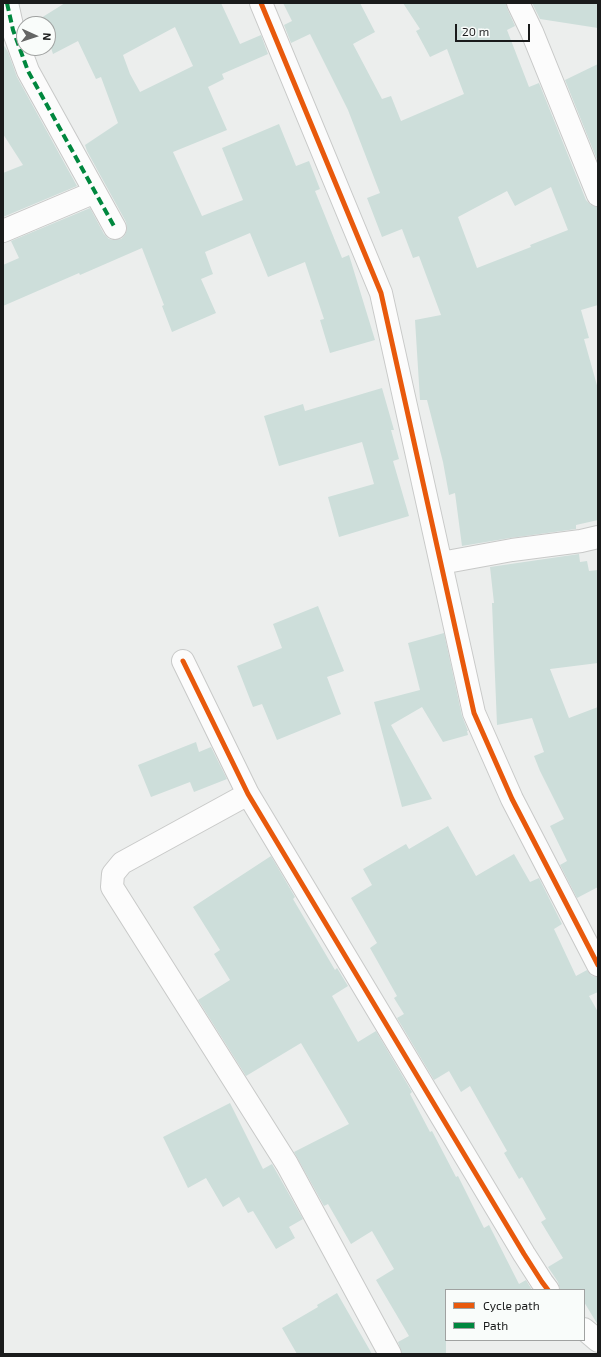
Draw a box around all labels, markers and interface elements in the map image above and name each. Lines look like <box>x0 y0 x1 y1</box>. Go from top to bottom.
north arrow <box>16 16 56 56</box>
scale bar <box>457 16 532 42</box>
text: 20 m <box>462 24 489 38</box>
text: N <box>41 32 54 41</box>
legend <box>445 1289 585 1341</box>
text: Cycle path <box>483 1298 540 1312</box>
text: Path <box>483 1318 508 1332</box>

